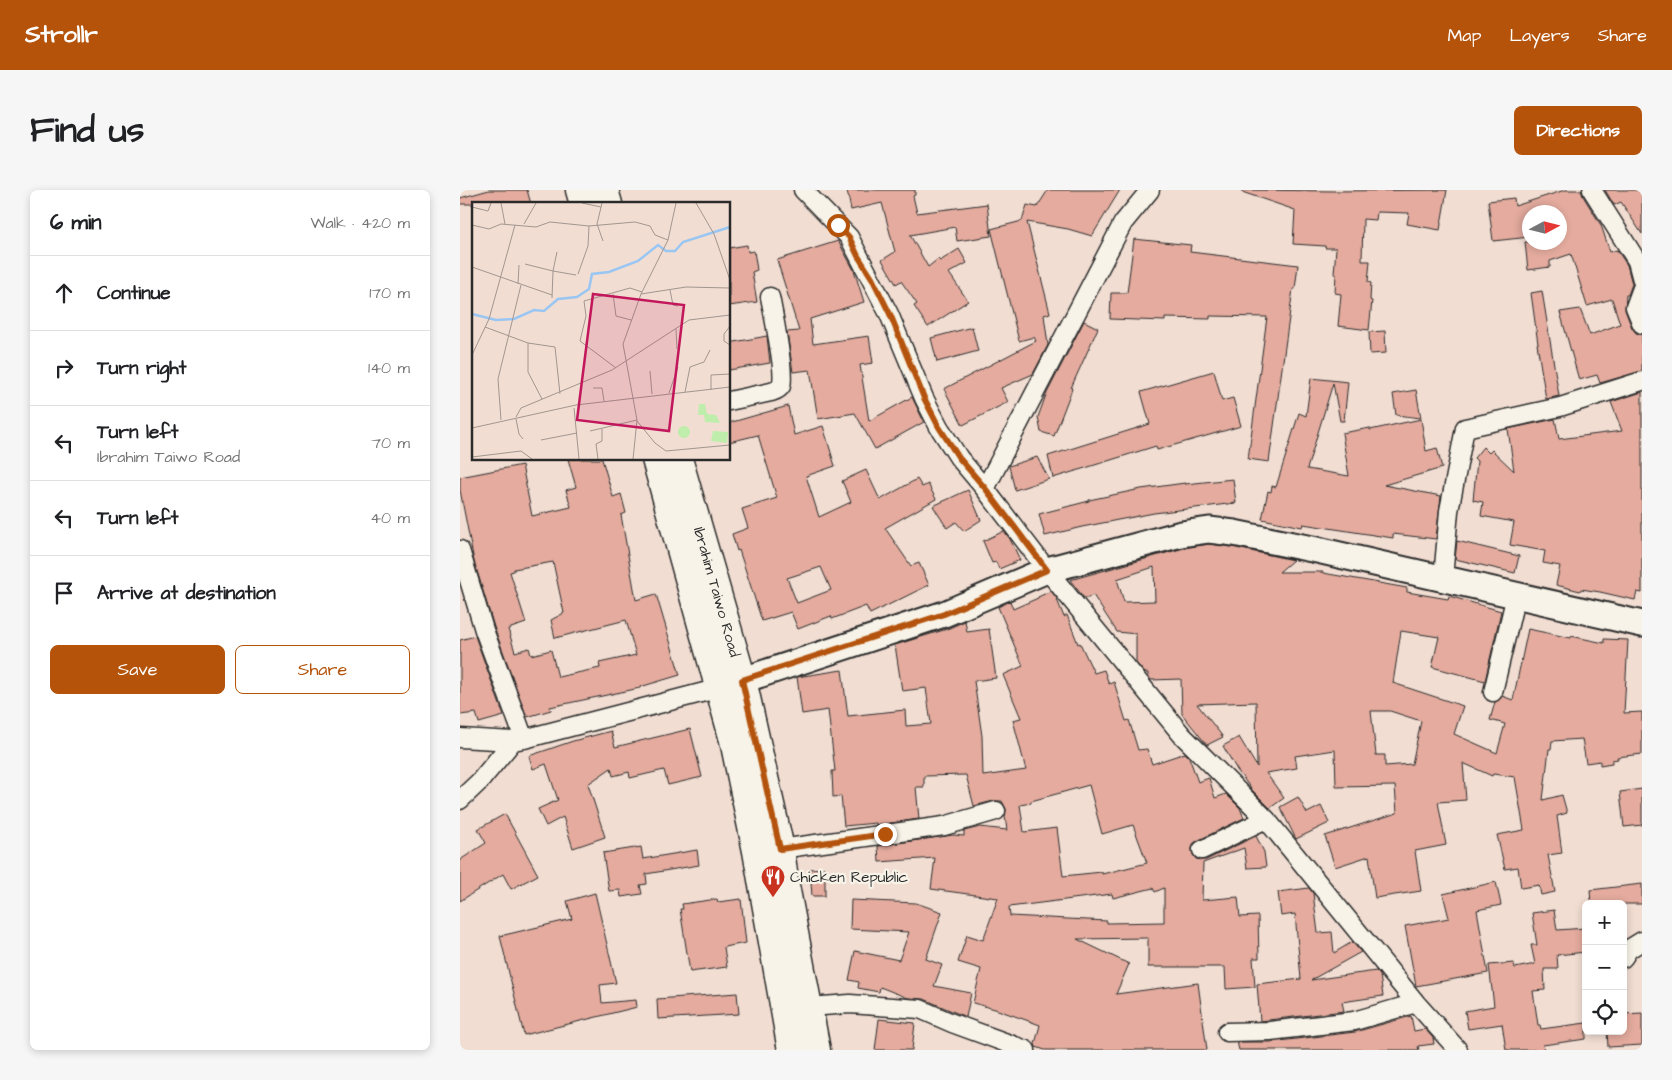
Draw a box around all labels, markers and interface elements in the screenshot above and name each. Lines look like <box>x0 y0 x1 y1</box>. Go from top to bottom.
text: Strollr <box>25 18 98 52</box>
text: Map <box>1447 23 1481 48</box>
text: Layers <box>1509 23 1570 48</box>
text: Share <box>1598 23 1647 48</box>
text: Find us <box>30 106 144 155</box>
button: Directions <box>1514 106 1642 155</box>
inset map <box>472 202 730 460</box>
north arrow <box>1522 205 1567 250</box>
text: 6 min <box>50 208 102 237</box>
text: Walk · 420 m <box>310 212 410 234</box>
route start <box>827 214 850 237</box>
icon: ahead <box>50 279 78 307</box>
text: Continue <box>97 280 171 307</box>
text: 170 m <box>369 282 410 304</box>
icon: right <box>50 354 78 382</box>
text: Turn right <box>97 355 186 382</box>
text: 140 m <box>368 357 410 379</box>
text: Turn left <box>97 419 178 446</box>
icon: left <box>50 429 78 457</box>
text: 70 m <box>371 432 410 454</box>
text: Ibrahim Taiwo Road <box>97 446 240 468</box>
icon: left <box>50 504 78 532</box>
text: Turn left <box>97 505 178 532</box>
text: 40 m <box>370 507 410 529</box>
street label: Ibrahim Taiwo Road <box>688 525 745 660</box>
icon: arrive <box>50 579 78 607</box>
text: Arrive at destination <box>97 580 276 607</box>
button: Save <box>50 645 225 694</box>
button: Share <box>235 645 410 694</box>
route end <box>874 823 897 846</box>
restaurant icon: Chicken Republic <box>760 864 786 898</box>
place label: Chicken Republic <box>790 867 908 888</box>
map controls <box>1582 900 1627 1035</box>
button: + <box>1582 900 1627 945</box>
button: − <box>1582 945 1627 990</box>
button: locate <box>1582 990 1627 1035</box>

